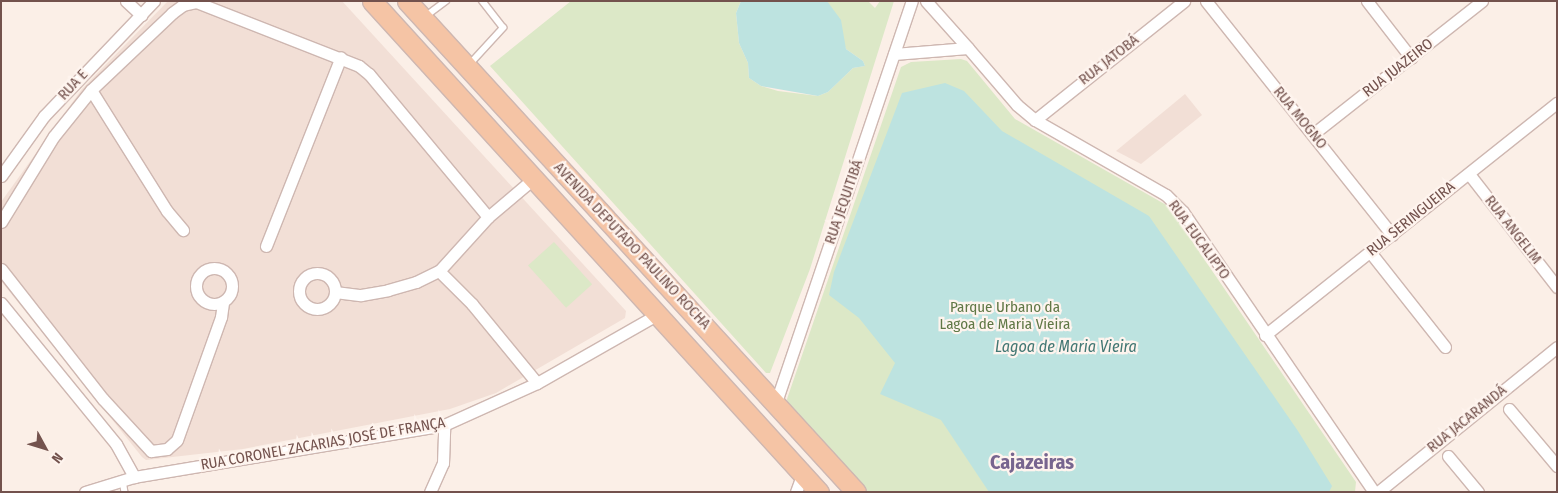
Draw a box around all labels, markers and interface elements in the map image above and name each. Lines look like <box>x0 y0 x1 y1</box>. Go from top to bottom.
street label: RUA JATOBÁ <box>1075 31 1143 89</box>
street label: RUA JUAZEIRO <box>1359 35 1437 101</box>
street label: RUA E <box>54 66 92 104</box>
street label: RUA MOGNO <box>1269 83 1331 153</box>
street label: RUA JEQUITIBÁ <box>821 157 867 247</box>
street label: AVENIDA DEPUTADO PAULINO ROCHA <box>550 159 714 333</box>
street label: RUA SERINGUEIRA <box>1363 178 1459 260</box>
street label: RUA ANGELIM <box>1481 192 1545 268</box>
street label: RUA EUCALIPTO <box>1164 197 1234 283</box>
park label: Parque Urbano da Lagoa de Maria Vieira <box>940 298 1070 333</box>
water label: Lagoa de Maria Vieira <box>995 337 1137 357</box>
street label: RUA JACARANDÁ <box>1424 381 1510 457</box>
street label: RUA CORONEL ZACARIAS JOSÉ DE FRANÇA <box>199 414 447 474</box>
north arrow <box>20 423 70 473</box>
text: N <box>48 449 66 466</box>
district label: Cajazeiras <box>990 450 1074 474</box>

